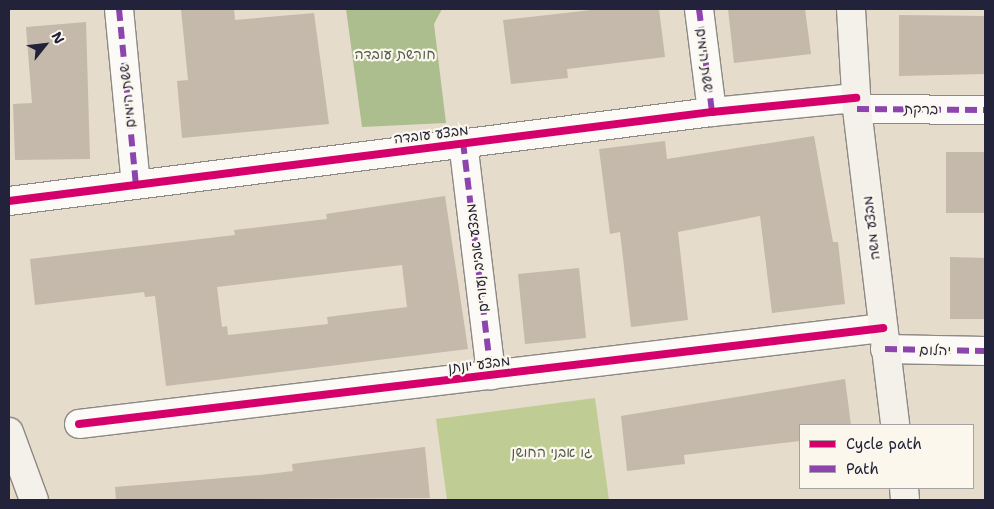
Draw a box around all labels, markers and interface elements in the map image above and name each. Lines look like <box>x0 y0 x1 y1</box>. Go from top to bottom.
north arrow <box>20 20 70 70</box>
street label: ששת הימים <box>693 27 717 93</box>
text: N <box>48 29 69 47</box>
park label: חורשת עובדה <box>355 46 435 62</box>
street label: ששת הימים <box>115 63 139 129</box>
street label: ברקת <box>904 100 938 118</box>
street label: מבצע עובדה <box>393 121 469 147</box>
street label: מבצע משה <box>859 195 883 261</box>
street label: מבצע אביב נעורים <box>462 203 492 313</box>
street label: יהלום <box>919 341 951 359</box>
street label: מבצע יונתן <box>447 352 511 376</box>
legend <box>799 424 974 489</box>
text: Cycle path <box>846 434 922 454</box>
park label: גו אבני החושן <box>511 444 593 460</box>
text: Path <box>846 459 879 479</box>

